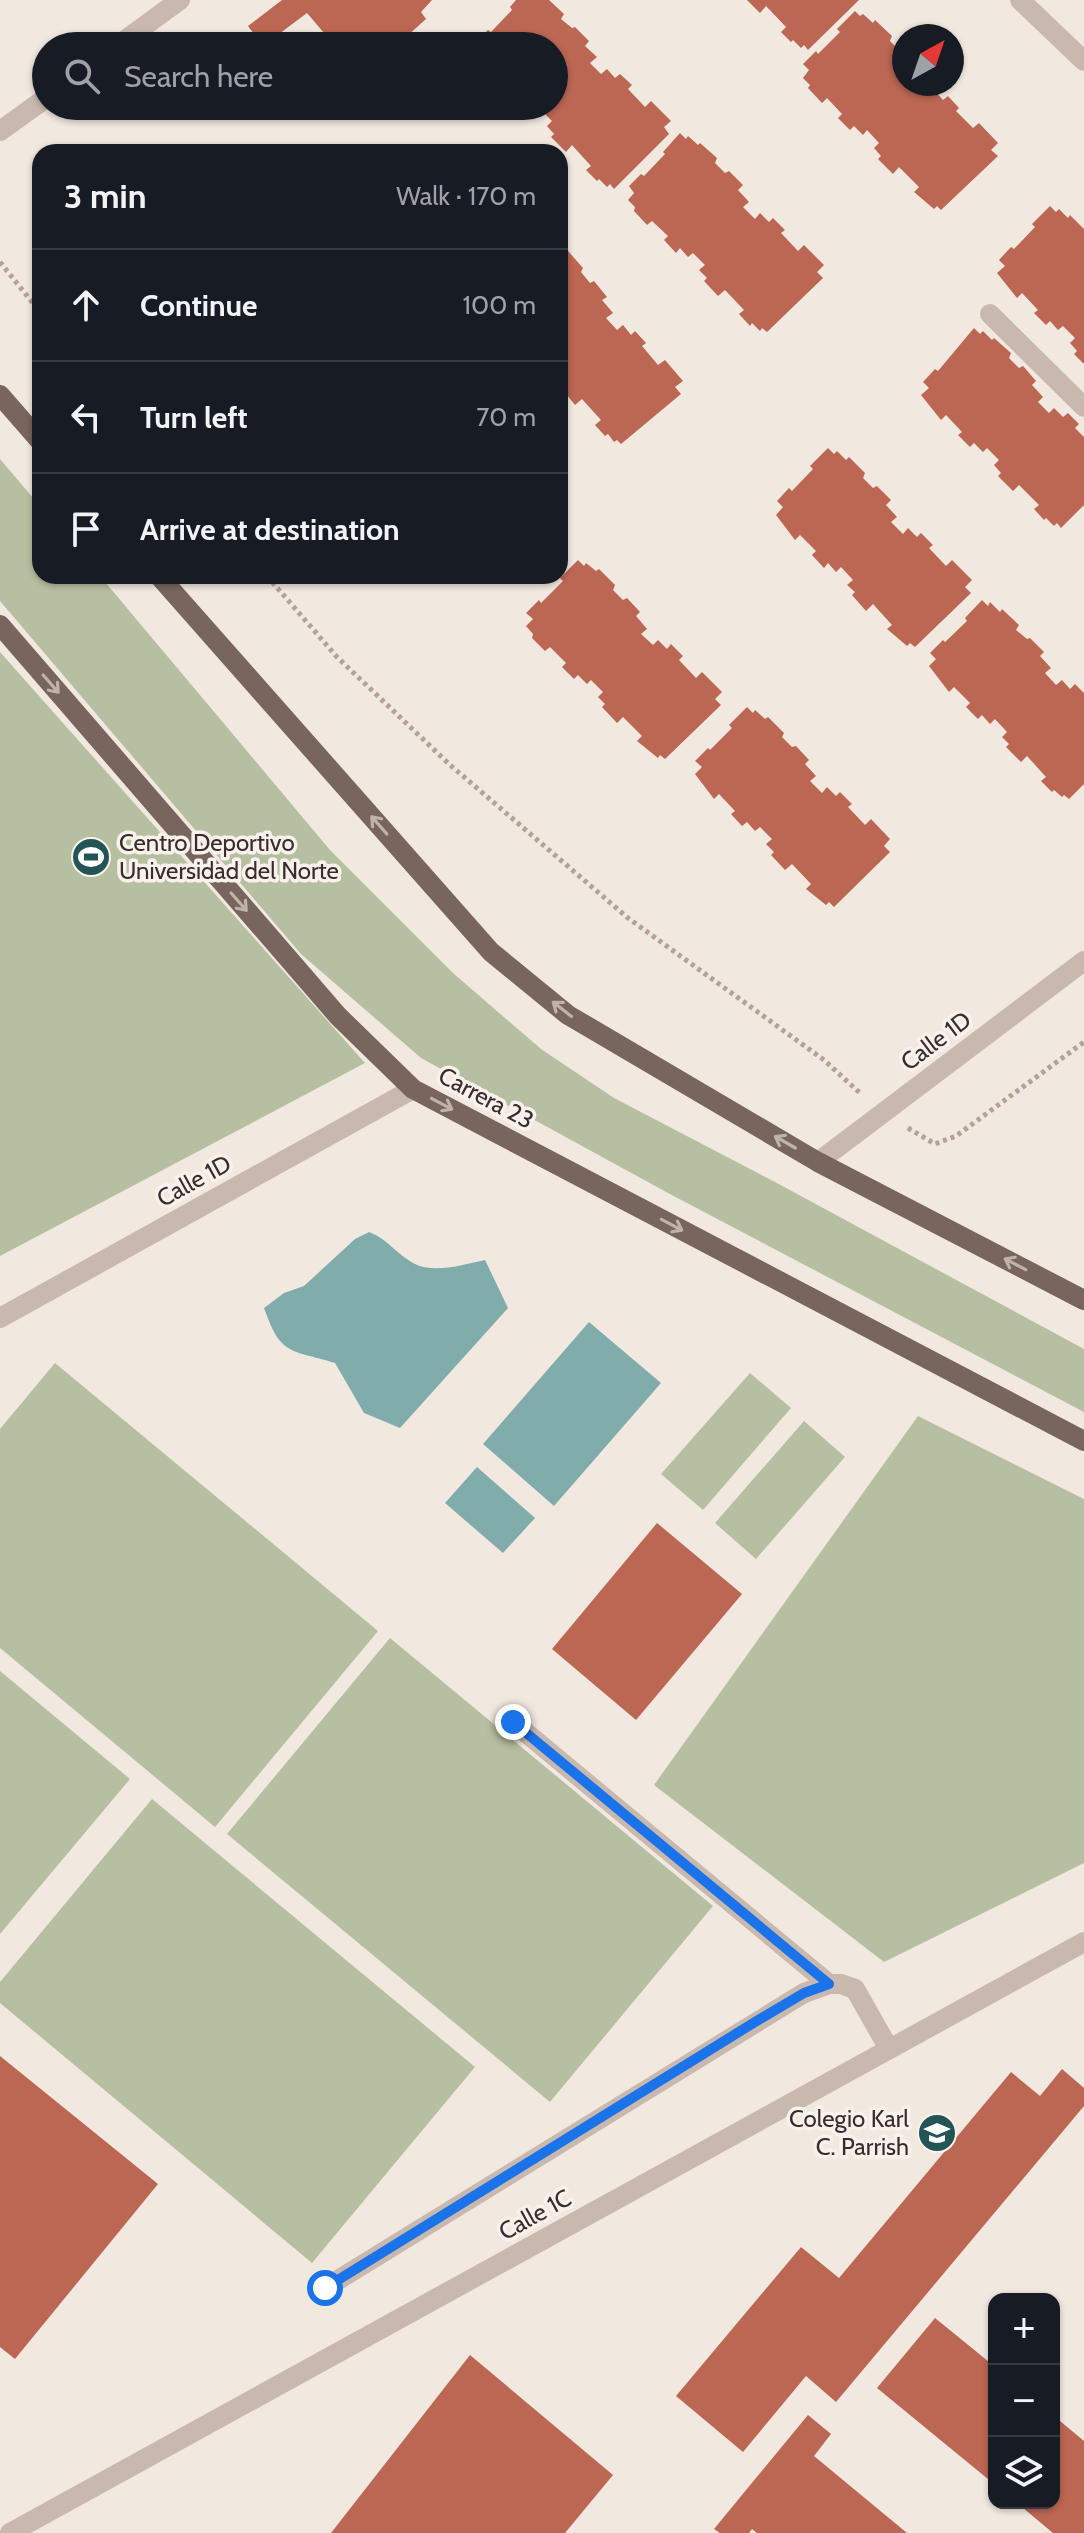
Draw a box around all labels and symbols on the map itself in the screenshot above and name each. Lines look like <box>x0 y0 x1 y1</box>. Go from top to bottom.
north arrow <box>892 24 964 96</box>
one-way arrow <box>42 674 60 694</box>
one-way arrow <box>371 816 389 836</box>
place label: Centro Deportivo Universidad del Norte <box>119 828 339 885</box>
sports icon: Centro Deportivo Universidad del Norte <box>70 836 112 878</box>
one-way arrow <box>230 892 248 912</box>
one-way arrow <box>552 1001 573 1018</box>
street label: Calle 1D <box>895 1005 977 1076</box>
street label: Carrera 23 <box>434 1060 539 1135</box>
one-way arrow <box>430 1097 454 1112</box>
one-way arrow <box>774 1134 797 1150</box>
street label: Calle 1D <box>152 1148 236 1213</box>
one-way arrow <box>660 1218 684 1233</box>
one-way arrow <box>1003 1256 1027 1272</box>
route end <box>495 1704 531 1740</box>
place label: Colegio Karl C. Parrish <box>789 2104 909 2161</box>
school or university icon: Colegio Karl C. Parrish <box>916 2112 958 2154</box>
street label: Calle 1C <box>494 2183 576 2246</box>
route start <box>307 2270 343 2306</box>

